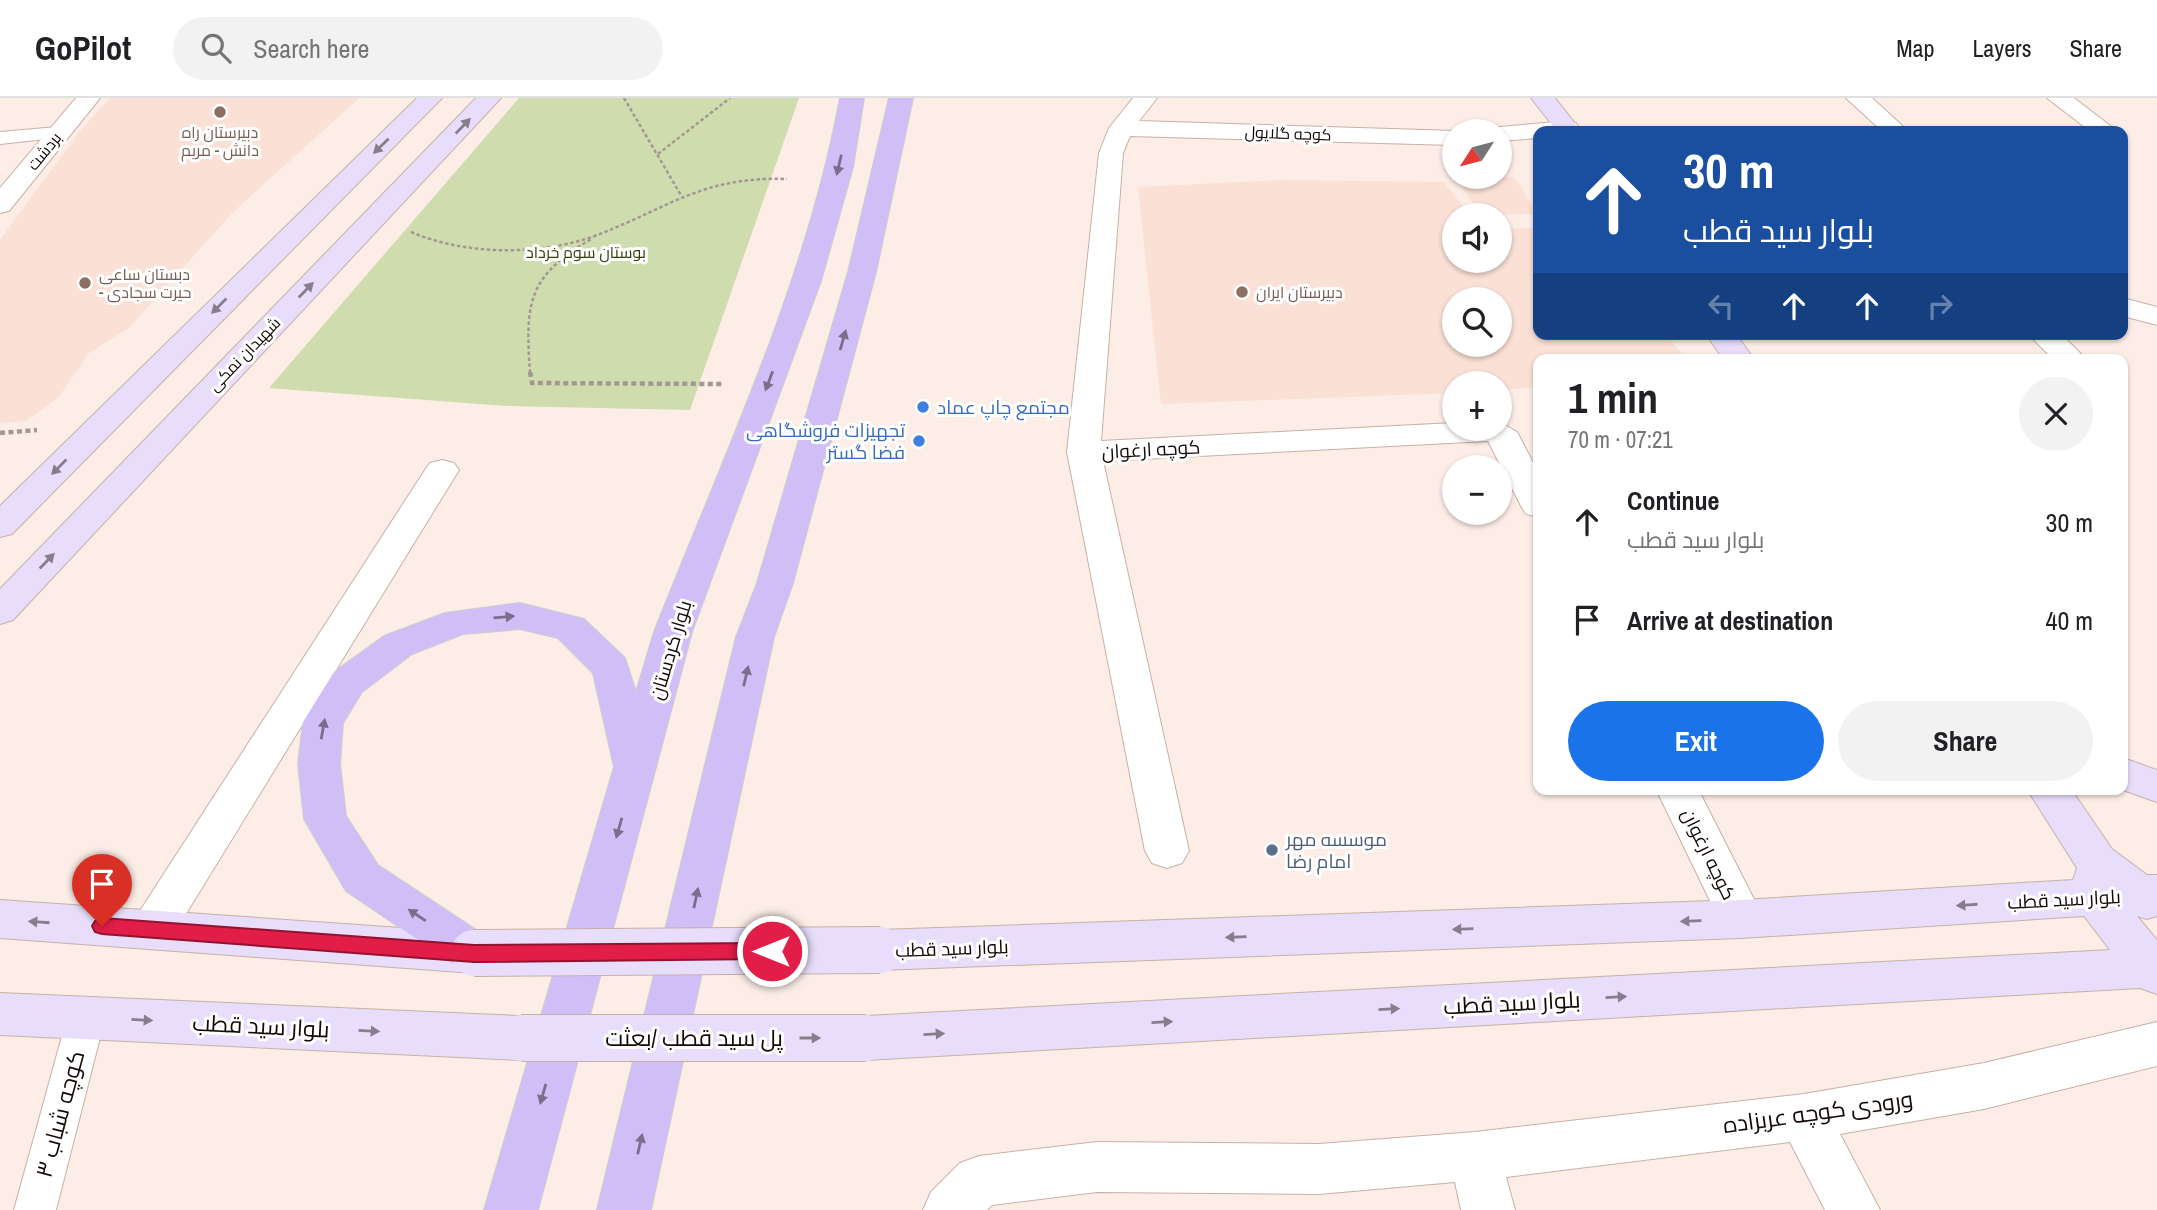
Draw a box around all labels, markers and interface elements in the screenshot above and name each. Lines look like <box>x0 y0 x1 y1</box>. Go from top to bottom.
search box <box>173 17 663 80</box>
text: GoPilot <box>35 26 131 70</box>
icon: search <box>197 29 235 67</box>
text: Search here <box>253 31 369 66</box>
text: Map <box>1896 32 1934 64</box>
text: Layers <box>1972 32 2031 64</box>
text: Share <box>2069 32 2122 64</box>
marker: دبیرستان راه دانش - مریم <box>212 104 228 120</box>
one-way arrow <box>454 117 471 134</box>
north arrow <box>1442 119 1512 189</box>
map controls <box>1442 119 1512 525</box>
street label: کوچه گلایول <box>1244 120 1332 147</box>
place label: دبیرستان راه دانش - مریم <box>181 121 259 162</box>
street label: بردشت <box>22 127 66 175</box>
one-way arrow <box>373 137 390 153</box>
text: 30 m <box>1683 137 1775 203</box>
one-way arrow <box>834 154 845 176</box>
icon: ahead <box>1568 154 1659 245</box>
button: sound <box>1442 203 1512 273</box>
text: بلوار سید قطب <box>1683 209 1874 252</box>
park label: بوستان سوم خرداد <box>526 241 646 264</box>
place label: دبستان ساعی - حیرت سجادی <box>99 263 191 303</box>
marker: دبستان ساعی - حیرت سجادی <box>77 275 93 291</box>
place label: دبیرستان ایران <box>1256 281 1343 303</box>
one-way arrow <box>297 282 313 299</box>
marker: دبیرستان ایران <box>1234 284 1250 300</box>
button: search <box>1442 287 1512 357</box>
icon: left <box>1702 287 1740 325</box>
icon: ahead <box>1775 287 1813 325</box>
icon: ahead <box>1848 287 1886 325</box>
icon: right <box>1921 287 1959 325</box>
one-way arrow <box>211 297 228 313</box>
street label: شهیدان نمکی <box>203 312 285 396</box>
one-way arrow <box>838 329 849 351</box>
text: 1 min <box>1568 370 1658 426</box>
one-way arrow <box>763 371 774 392</box>
button: + <box>1442 371 1512 441</box>
button: close <box>2019 377 2093 451</box>
place label: مجتمع چاپ عماد <box>937 394 1070 421</box>
marker: مجتمع چاپ عماد <box>915 399 931 415</box>
place label: تجهیزات فروشگاهی فضا گستر <box>746 417 905 465</box>
text: 70 m · 07:21 <box>1568 424 1673 455</box>
marker: تجهیزات فروشگاهی فضا گستر <box>911 433 927 449</box>
street label: کوچه ارغوان <box>1101 433 1201 465</box>
button: − <box>1442 455 1512 525</box>
one-way arrow <box>51 458 67 475</box>
text: Continue <box>1627 483 1719 518</box>
icon: ahead <box>1568 503 1606 541</box>
text: 30 m <box>2046 505 2093 540</box>
text: بلوار سید قطب <box>1627 524 1764 555</box>
one-way arrow <box>39 553 55 570</box>
street label: بلوار کردستان <box>643 597 697 703</box>
icon: arrive <box>1568 601 1606 639</box>
text: Arrive at destination <box>1627 603 1833 638</box>
text: 40 m <box>2046 603 2093 638</box>
one-way arrow <box>494 612 516 623</box>
one-way arrow <box>741 665 752 687</box>
button: Exit <box>1568 701 1824 781</box>
button: Share <box>1838 701 2093 781</box>
one-way arrow <box>318 718 329 740</box>
street label: کوچه ارغوان <box>1676 804 1742 904</box>
one-way arrow <box>613 818 623 839</box>
place label: موسسه مهر امام رضا <box>1285 826 1387 875</box>
marker: موسسه مهر امام رضا <box>1264 842 1280 858</box>
pin <box>72 854 132 926</box>
icon: arrive <box>83 865 121 903</box>
street label: بلوار سید قطب <box>2007 883 2121 915</box>
one-way arrow <box>691 887 702 909</box>
one-way arrow <box>1955 899 1977 910</box>
one-way arrow <box>408 909 427 922</box>
position arrow <box>735 914 809 988</box>
one-way arrow <box>1679 915 1701 927</box>
one-way arrow <box>28 916 50 927</box>
one-way arrow <box>1452 924 1474 935</box>
one-way arrow <box>1225 932 1247 943</box>
street label: بلوار سید قطب <box>895 933 1009 963</box>
street label: بلوار سید قطب <box>1443 983 1581 1022</box>
one-way arrow <box>1605 991 1627 1002</box>
one-way arrow <box>1378 1004 1400 1015</box>
street label: بلوار سید قطب <box>192 1006 330 1045</box>
one-way arrow <box>131 1015 153 1026</box>
one-way arrow <box>1151 1016 1173 1027</box>
street label: پل سید قطب /بعثت <box>605 1022 783 1053</box>
one-way arrow <box>358 1025 380 1036</box>
one-way arrow <box>924 1028 946 1039</box>
one-way arrow <box>799 1032 821 1044</box>
street label: کوچه شباب ۳ <box>28 1047 91 1181</box>
street label: ورودی کوچه عربزاده <box>1721 1083 1915 1140</box>
one-way arrow <box>538 1084 548 1105</box>
one-way arrow <box>634 1133 645 1155</box>

